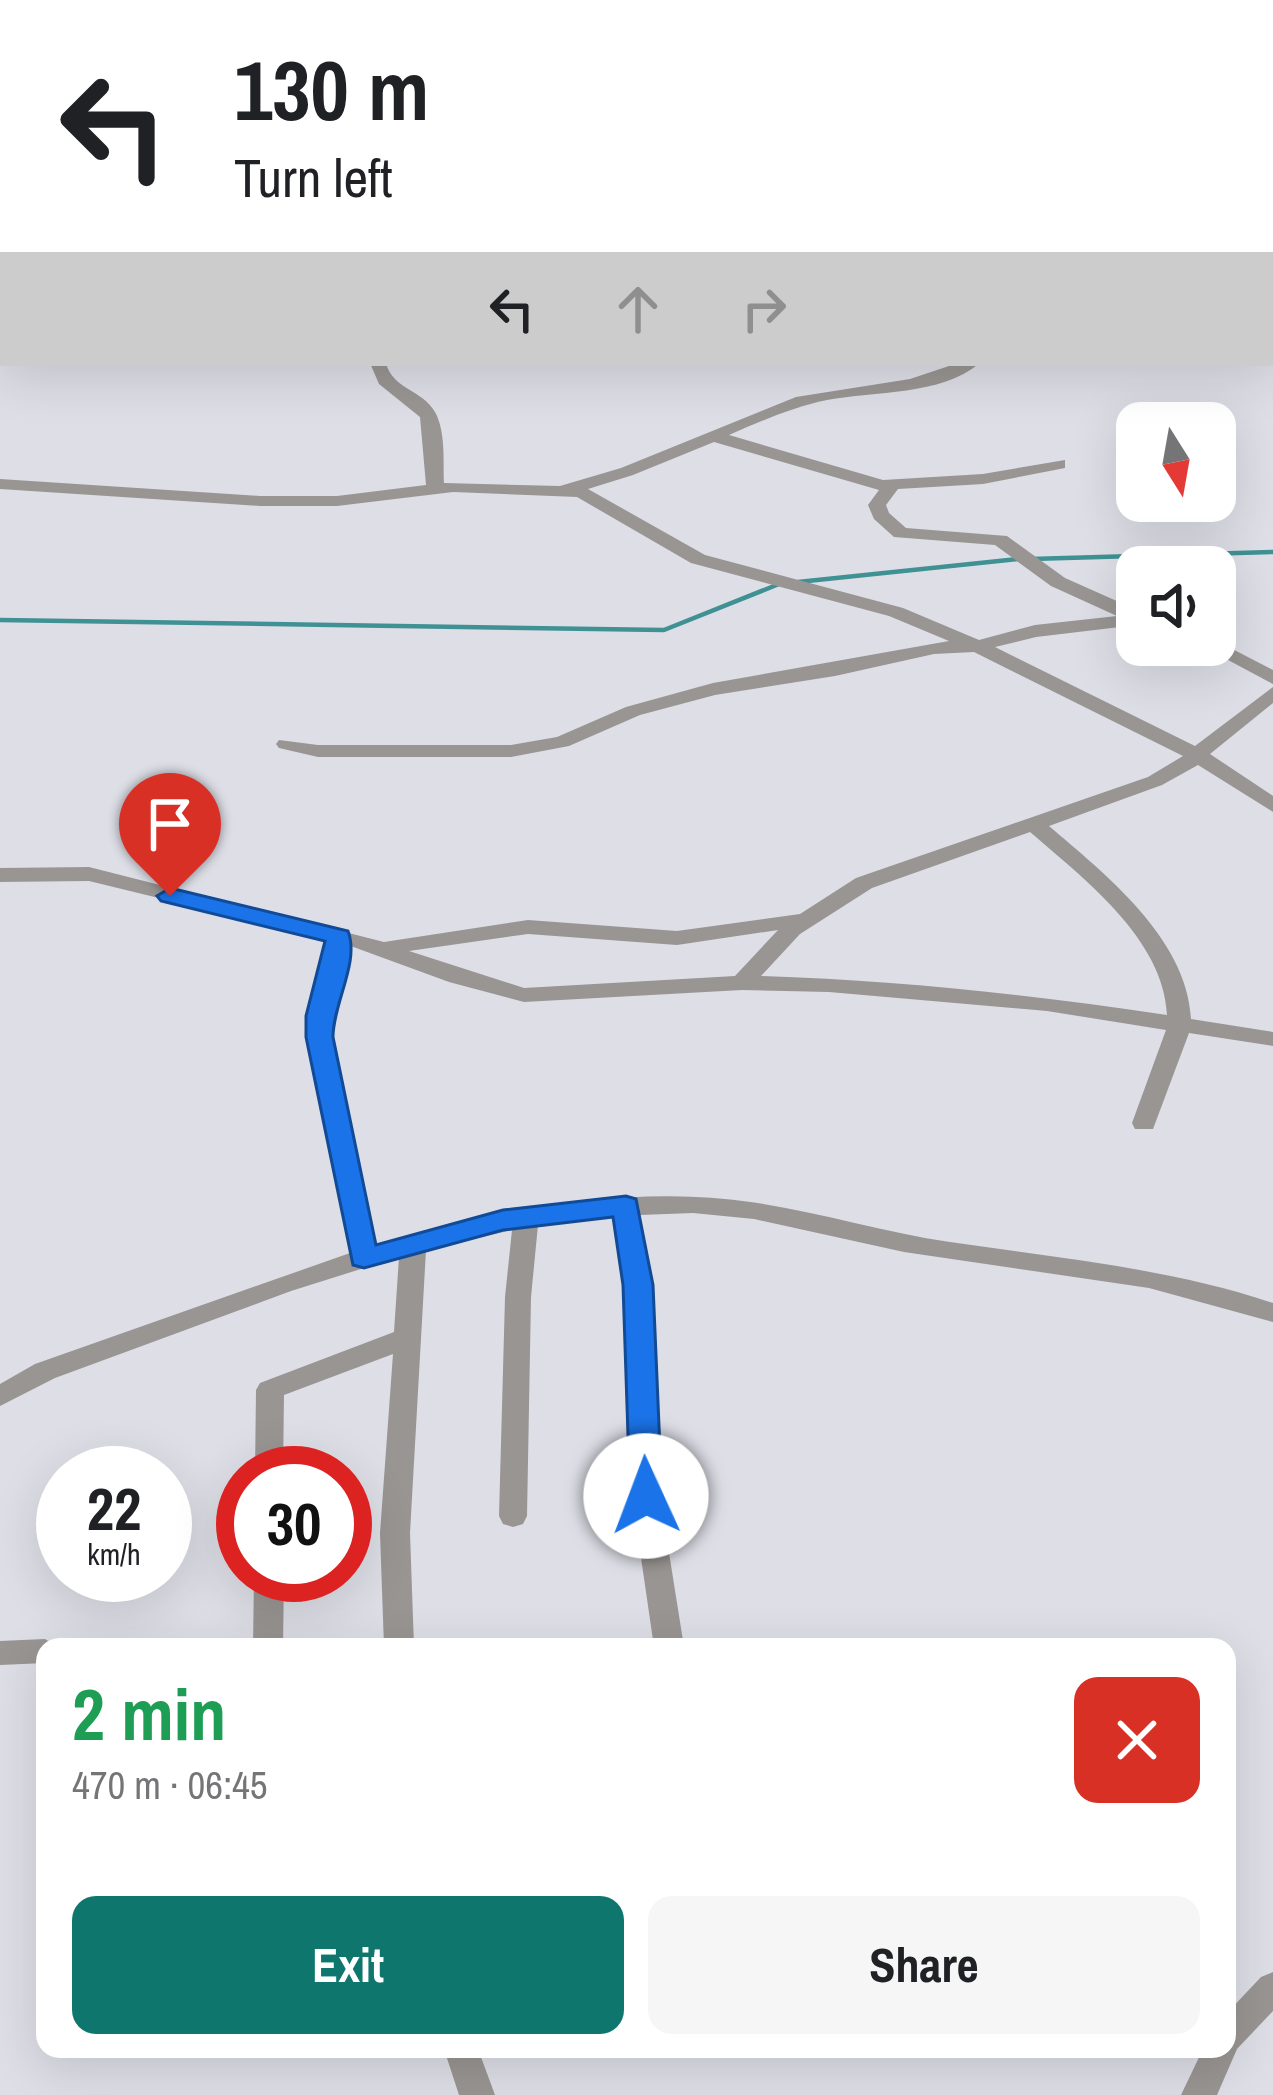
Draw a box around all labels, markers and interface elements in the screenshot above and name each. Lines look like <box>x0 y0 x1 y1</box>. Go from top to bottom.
text: 130 m <box>234 33 429 146</box>
icon: left <box>36 48 192 204</box>
text: Turn left <box>234 141 393 214</box>
icon: left <box>479 276 545 342</box>
icon: ahead <box>605 276 671 342</box>
icon: right <box>731 276 797 342</box>
north arrow <box>1116 402 1236 522</box>
map controls <box>1116 402 1236 666</box>
button: sound <box>1116 546 1236 666</box>
pin <box>119 773 221 896</box>
icon: arrive <box>137 791 203 857</box>
position arrow <box>583 1433 709 1559</box>
speed limit sign: 30 <box>216 1446 372 1602</box>
text: 22 <box>87 1468 141 1549</box>
text: km/h <box>87 1534 141 1574</box>
text: 2 min <box>72 1665 226 1762</box>
button: close <box>1074 1677 1200 1803</box>
text: 470 m · 06:45 <box>72 1759 268 1811</box>
button: Exit <box>72 1896 624 2034</box>
button: Share <box>648 1896 1200 2034</box>

